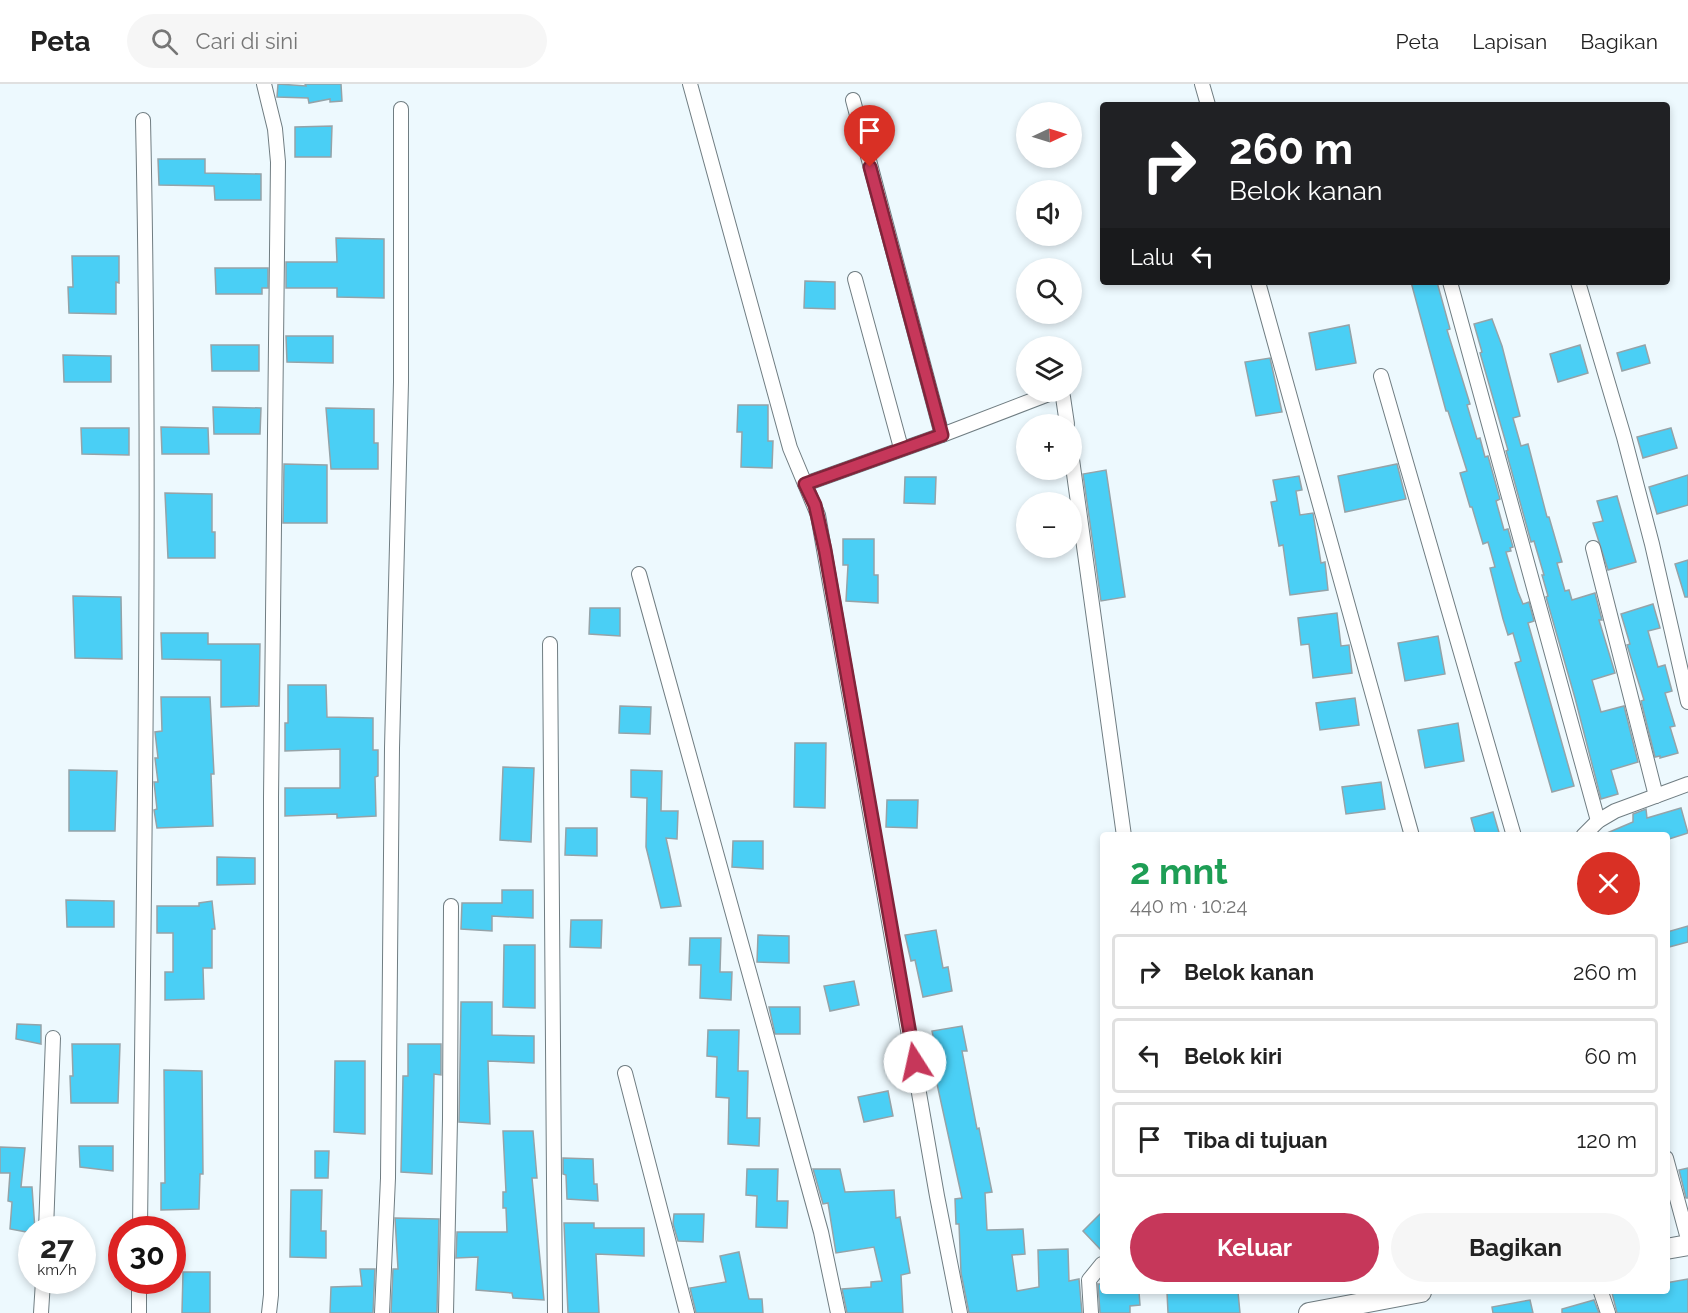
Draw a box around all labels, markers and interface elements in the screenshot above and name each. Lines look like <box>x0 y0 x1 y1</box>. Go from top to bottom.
search box <box>127 14 547 68</box>
text: Peta <box>30 25 91 58</box>
icon: search <box>148 25 181 58</box>
text: Cari di sini <box>196 28 298 54</box>
text: Peta <box>1396 29 1439 54</box>
text: Lapisan <box>1472 29 1547 54</box>
text: Bagikan <box>1580 29 1658 54</box>
north arrow <box>1016 102 1082 168</box>
map controls <box>1016 102 1082 558</box>
pin <box>844 105 895 167</box>
icon: arrive <box>853 114 886 147</box>
text: 260 m <box>1229 125 1353 174</box>
icon: right <box>1130 126 1208 204</box>
text: Belok kanan <box>1229 175 1383 206</box>
button: sound <box>1016 180 1082 246</box>
icon: left <box>1186 240 1219 273</box>
text: Lalu <box>1130 244 1174 270</box>
button: search <box>1016 258 1082 324</box>
button: layers <box>1016 336 1082 402</box>
button: + <box>1016 414 1082 480</box>
button: − <box>1016 492 1082 558</box>
text: 2 mnt <box>1130 850 1228 892</box>
button: close <box>1577 852 1640 915</box>
text: 440 m · 10:24 <box>1130 894 1247 918</box>
icon: right <box>1133 955 1166 988</box>
text: Belok kanan <box>1184 959 1314 985</box>
text: 260 m <box>1573 959 1637 985</box>
position arrow <box>883 1030 947 1094</box>
icon: left <box>1133 1039 1166 1072</box>
text: Belok kiri <box>1184 1043 1282 1069</box>
text: 60 m <box>1584 1043 1637 1069</box>
icon: arrive <box>1133 1123 1166 1156</box>
text: Tiba di tujuan <box>1184 1127 1327 1153</box>
text: 120 m <box>1577 1127 1637 1153</box>
button: Keluar <box>1130 1213 1379 1282</box>
button: Bagikan <box>1391 1213 1640 1282</box>
speed limit sign: 30 <box>108 1216 186 1294</box>
text: 27 <box>40 1230 74 1265</box>
text: km/h <box>37 1261 77 1279</box>

